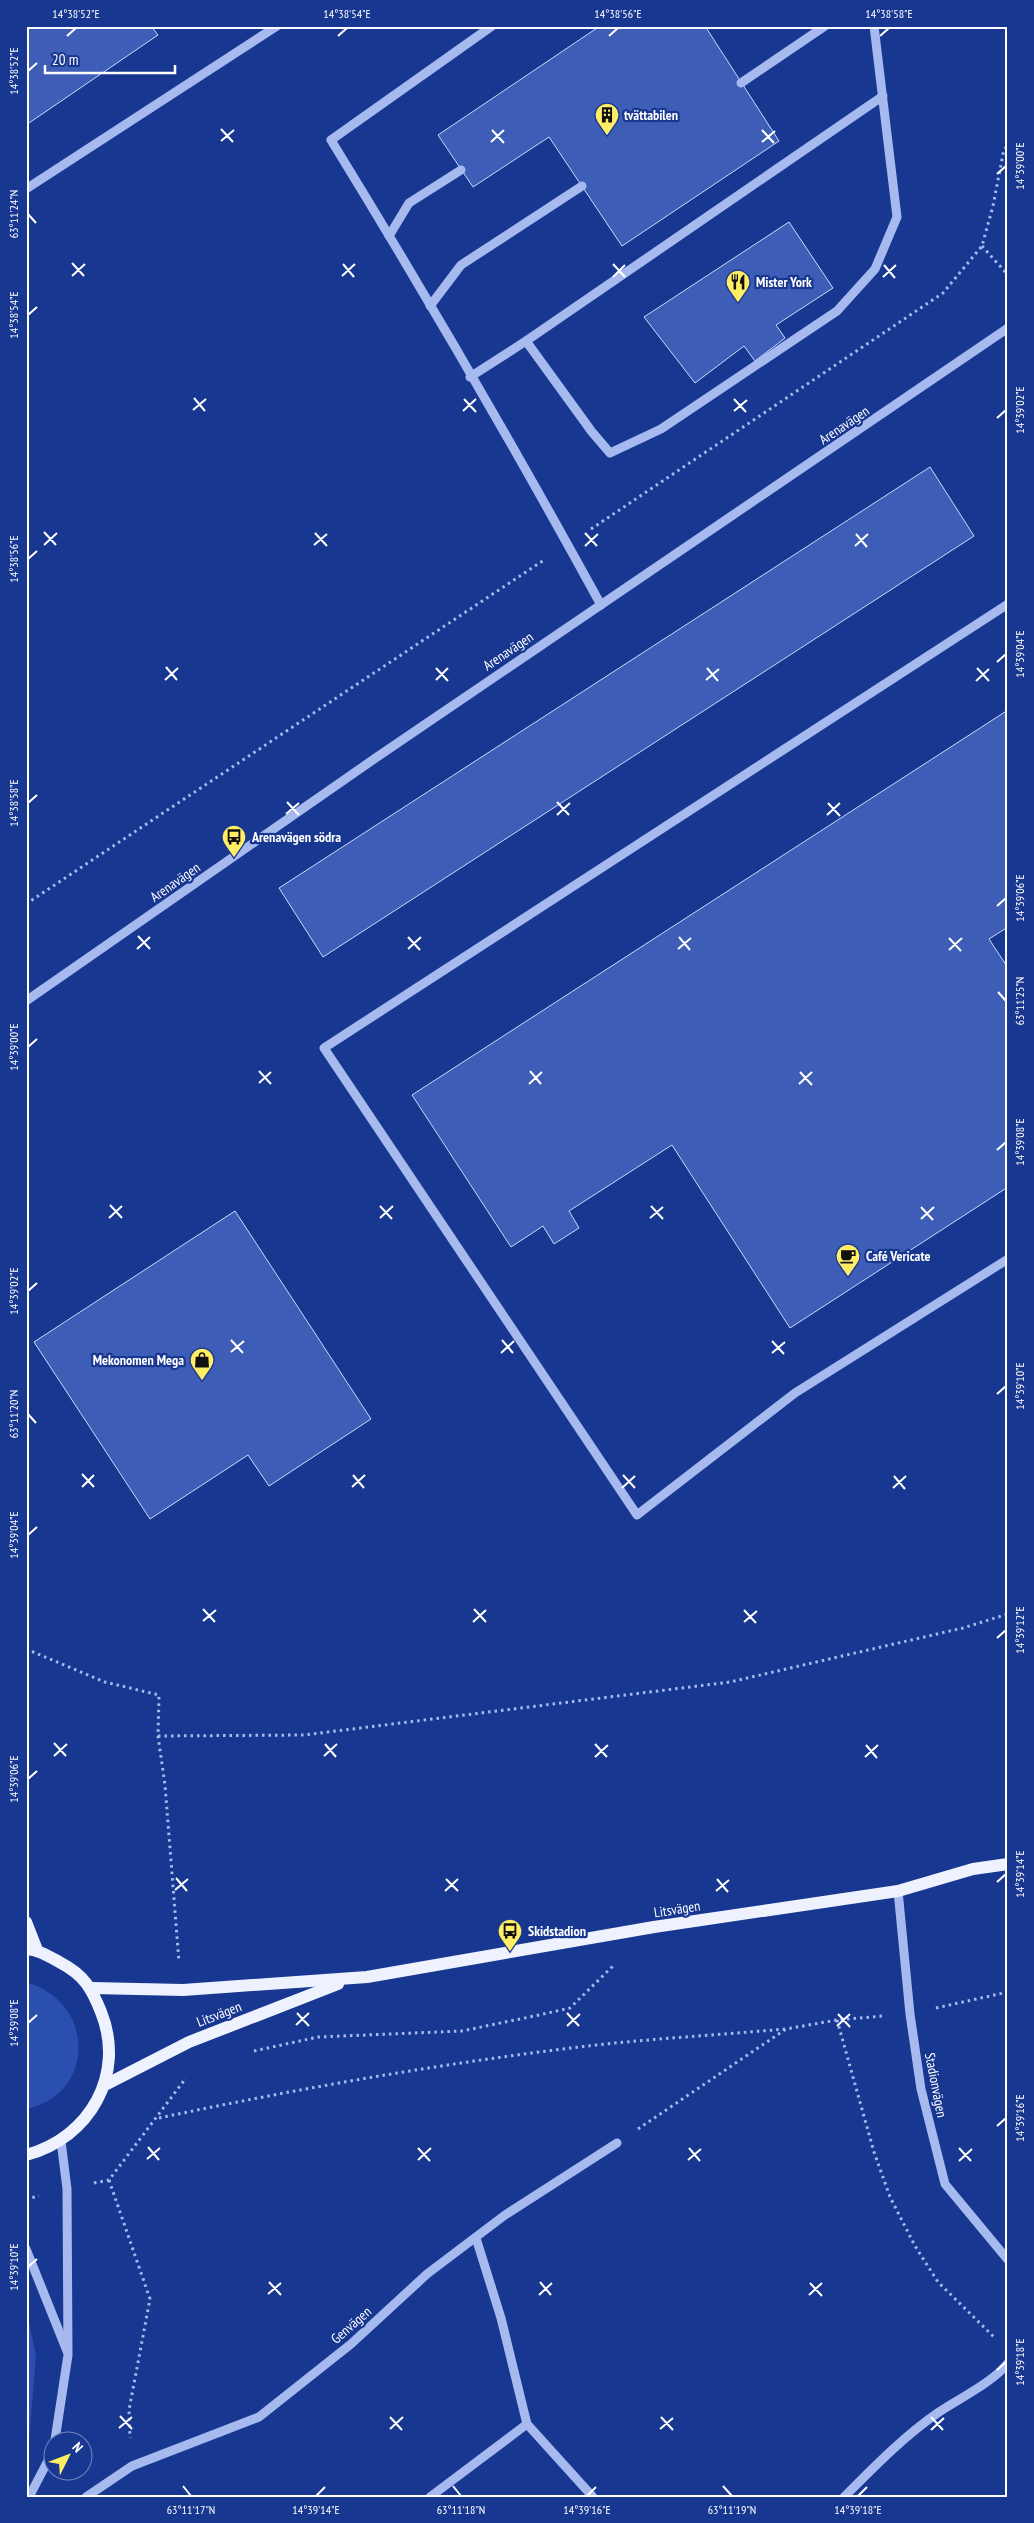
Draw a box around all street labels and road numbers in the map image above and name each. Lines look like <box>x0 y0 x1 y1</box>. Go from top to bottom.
street label: Arenavägen <box>815 402 873 448</box>
street label: Arenavägen <box>479 628 537 674</box>
street label: Arenavägen <box>146 858 204 906</box>
street label: Litsvägen <box>653 1896 701 1922</box>
street label: Litsvägen <box>194 1997 244 2031</box>
street label: Stadionvägen <box>921 2051 951 2119</box>
street label: Genvägen <box>327 2303 375 2347</box>

